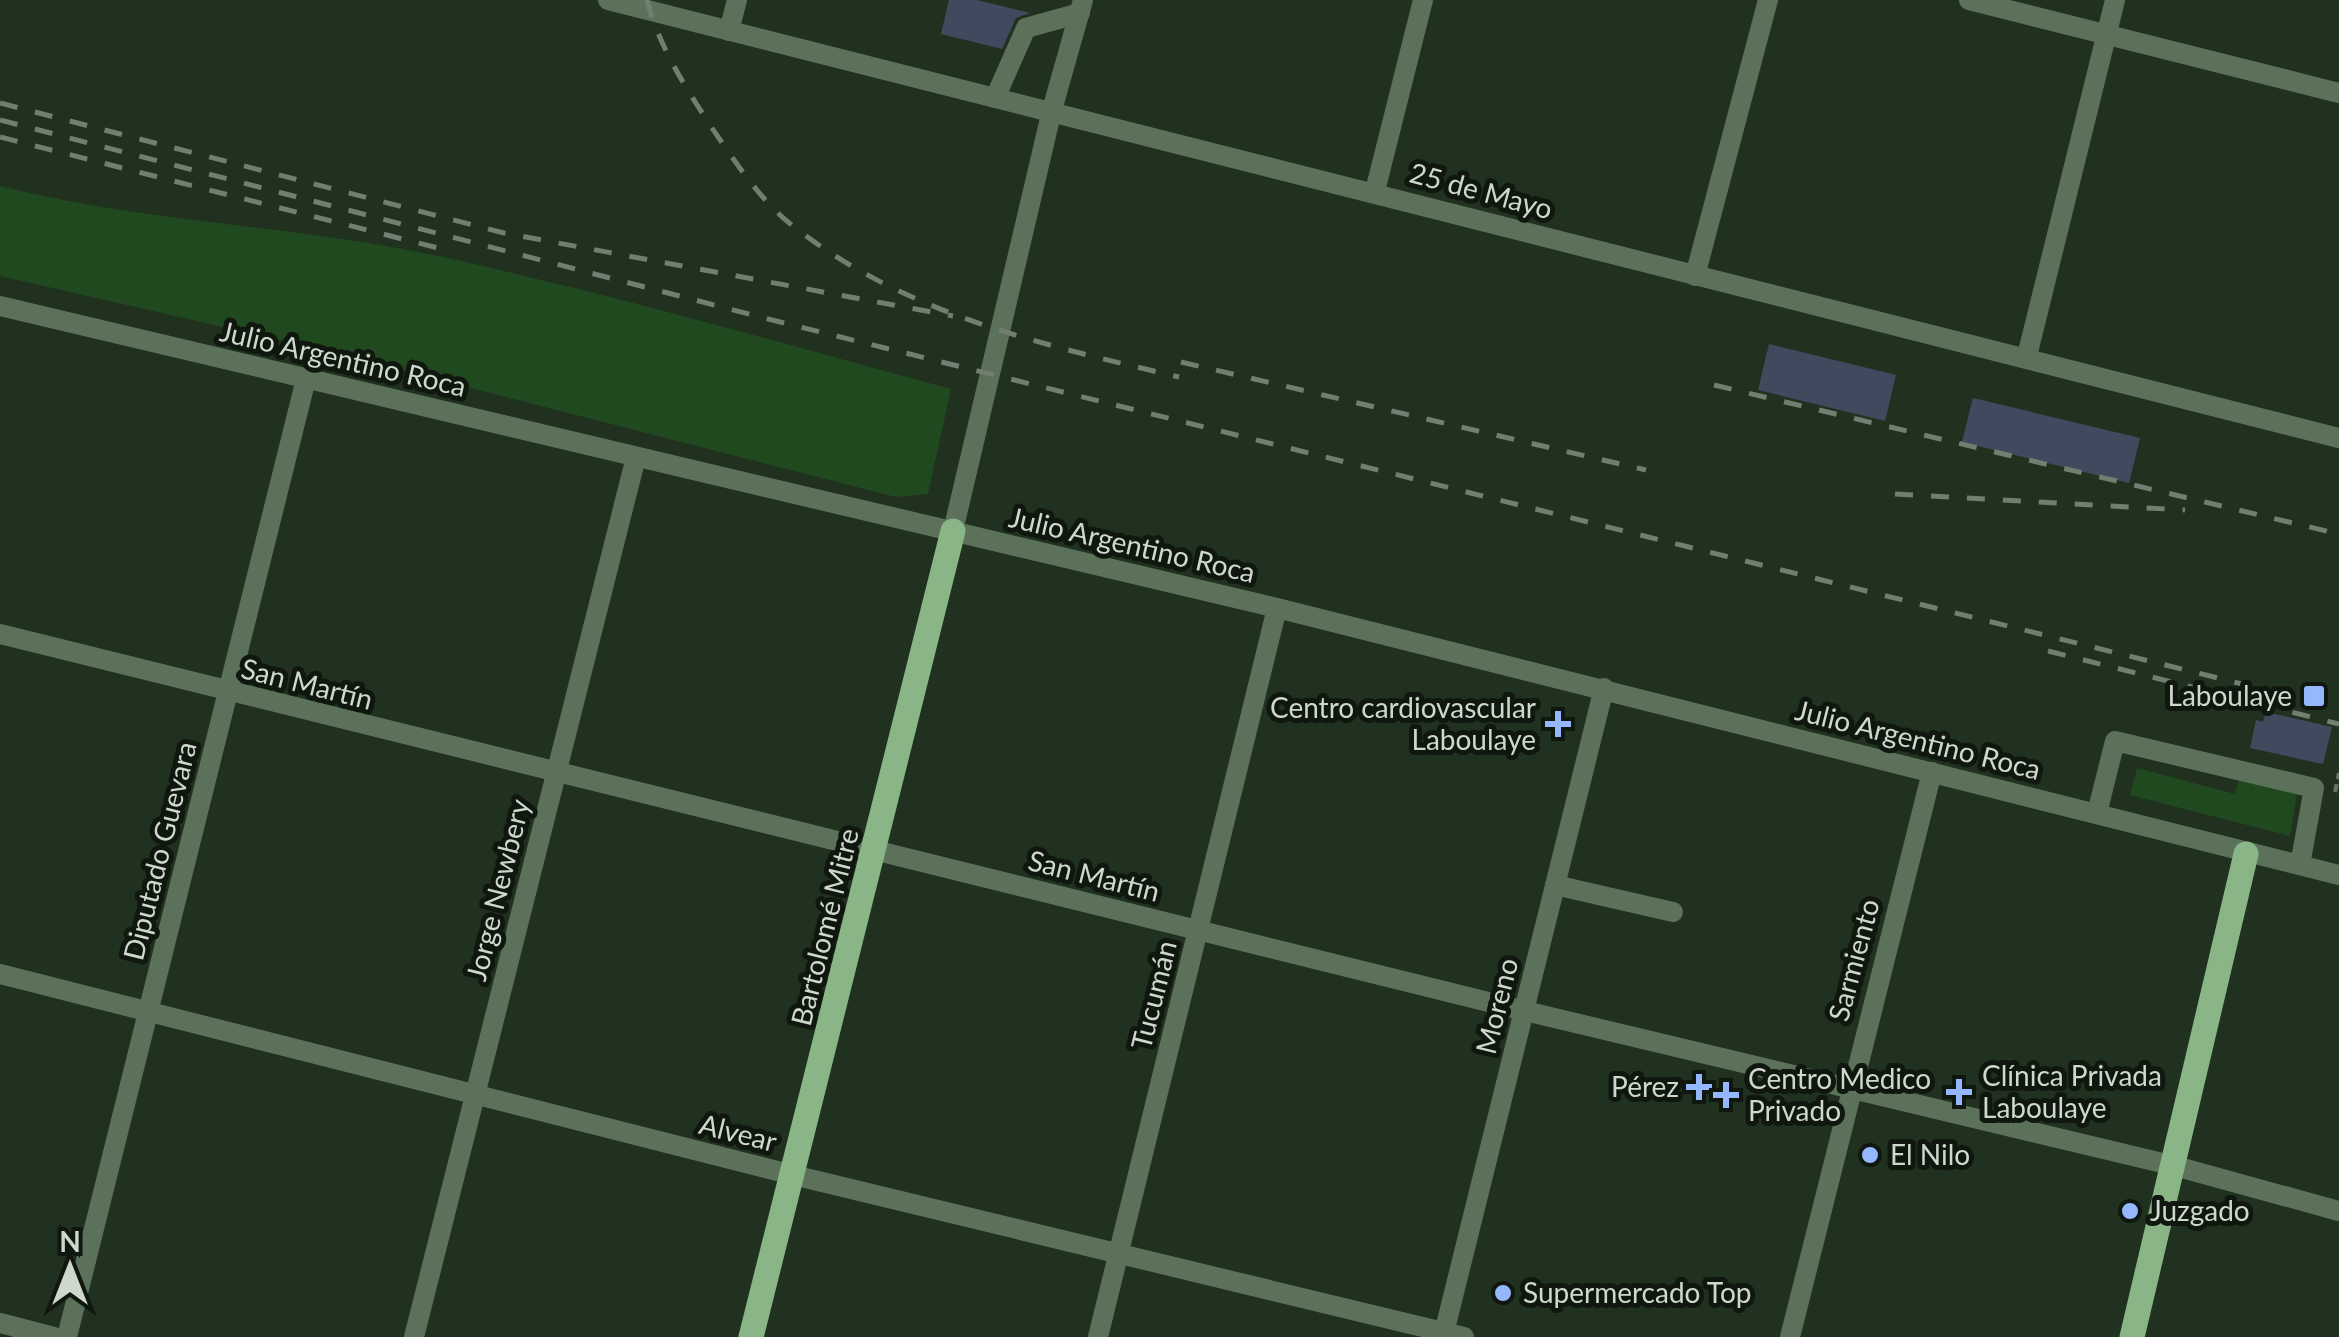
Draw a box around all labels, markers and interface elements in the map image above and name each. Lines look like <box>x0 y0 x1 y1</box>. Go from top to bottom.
street label: 25 de Mayo <box>1406 155 1556 225</box>
street label: Julio Argentino Roca <box>217 313 470 403</box>
street label: Julio Argentino Roca <box>1006 499 1259 589</box>
street label: San Martín <box>238 650 376 716</box>
place label: Laboulaye <box>2168 678 2292 712</box>
marker: Laboulaye <box>2301 683 2327 709</box>
place label: Centro cardiovascular Laboulaye <box>1270 690 1536 756</box>
street label: Julio Argentino Roca <box>1792 692 2044 786</box>
marker: Centro cardiovascular Laboulaye <box>1545 711 1571 737</box>
street label: Diputado Guevara <box>115 738 203 964</box>
street label: Jorge Newbery <box>458 795 536 984</box>
street label: Bartolomé Mitre <box>783 825 865 1029</box>
street label: San Martín <box>1025 842 1163 908</box>
street label: Sarmiento <box>1820 895 1886 1024</box>
street label: Tucumán <box>1123 937 1183 1053</box>
street label: Moreno <box>1468 954 1524 1057</box>
place label: Clínica Privada Laboulaye <box>1982 1058 2162 1124</box>
place label: Centro Medico Privado <box>1748 1061 1931 1127</box>
place label: Pérez <box>1611 1069 1679 1103</box>
marker: Pérez <box>1688 1076 1710 1098</box>
marker: Clínica Privada Laboulaye <box>1946 1079 1972 1105</box>
marker: Centro Medico Privado <box>1713 1082 1739 1108</box>
street label: Alvear <box>696 1106 780 1158</box>
place label: El Nilo <box>1890 1137 1970 1171</box>
marker: El Nilo <box>1859 1144 1881 1166</box>
place label: Juzgado <box>2150 1193 2250 1227</box>
marker: Juzgado <box>2119 1200 2141 1222</box>
north arrow <box>20 1217 120 1317</box>
text: N <box>59 1224 81 1258</box>
place label: Supermercado Top <box>1523 1275 1751 1309</box>
marker: Supermercado Top <box>1492 1282 1514 1304</box>

